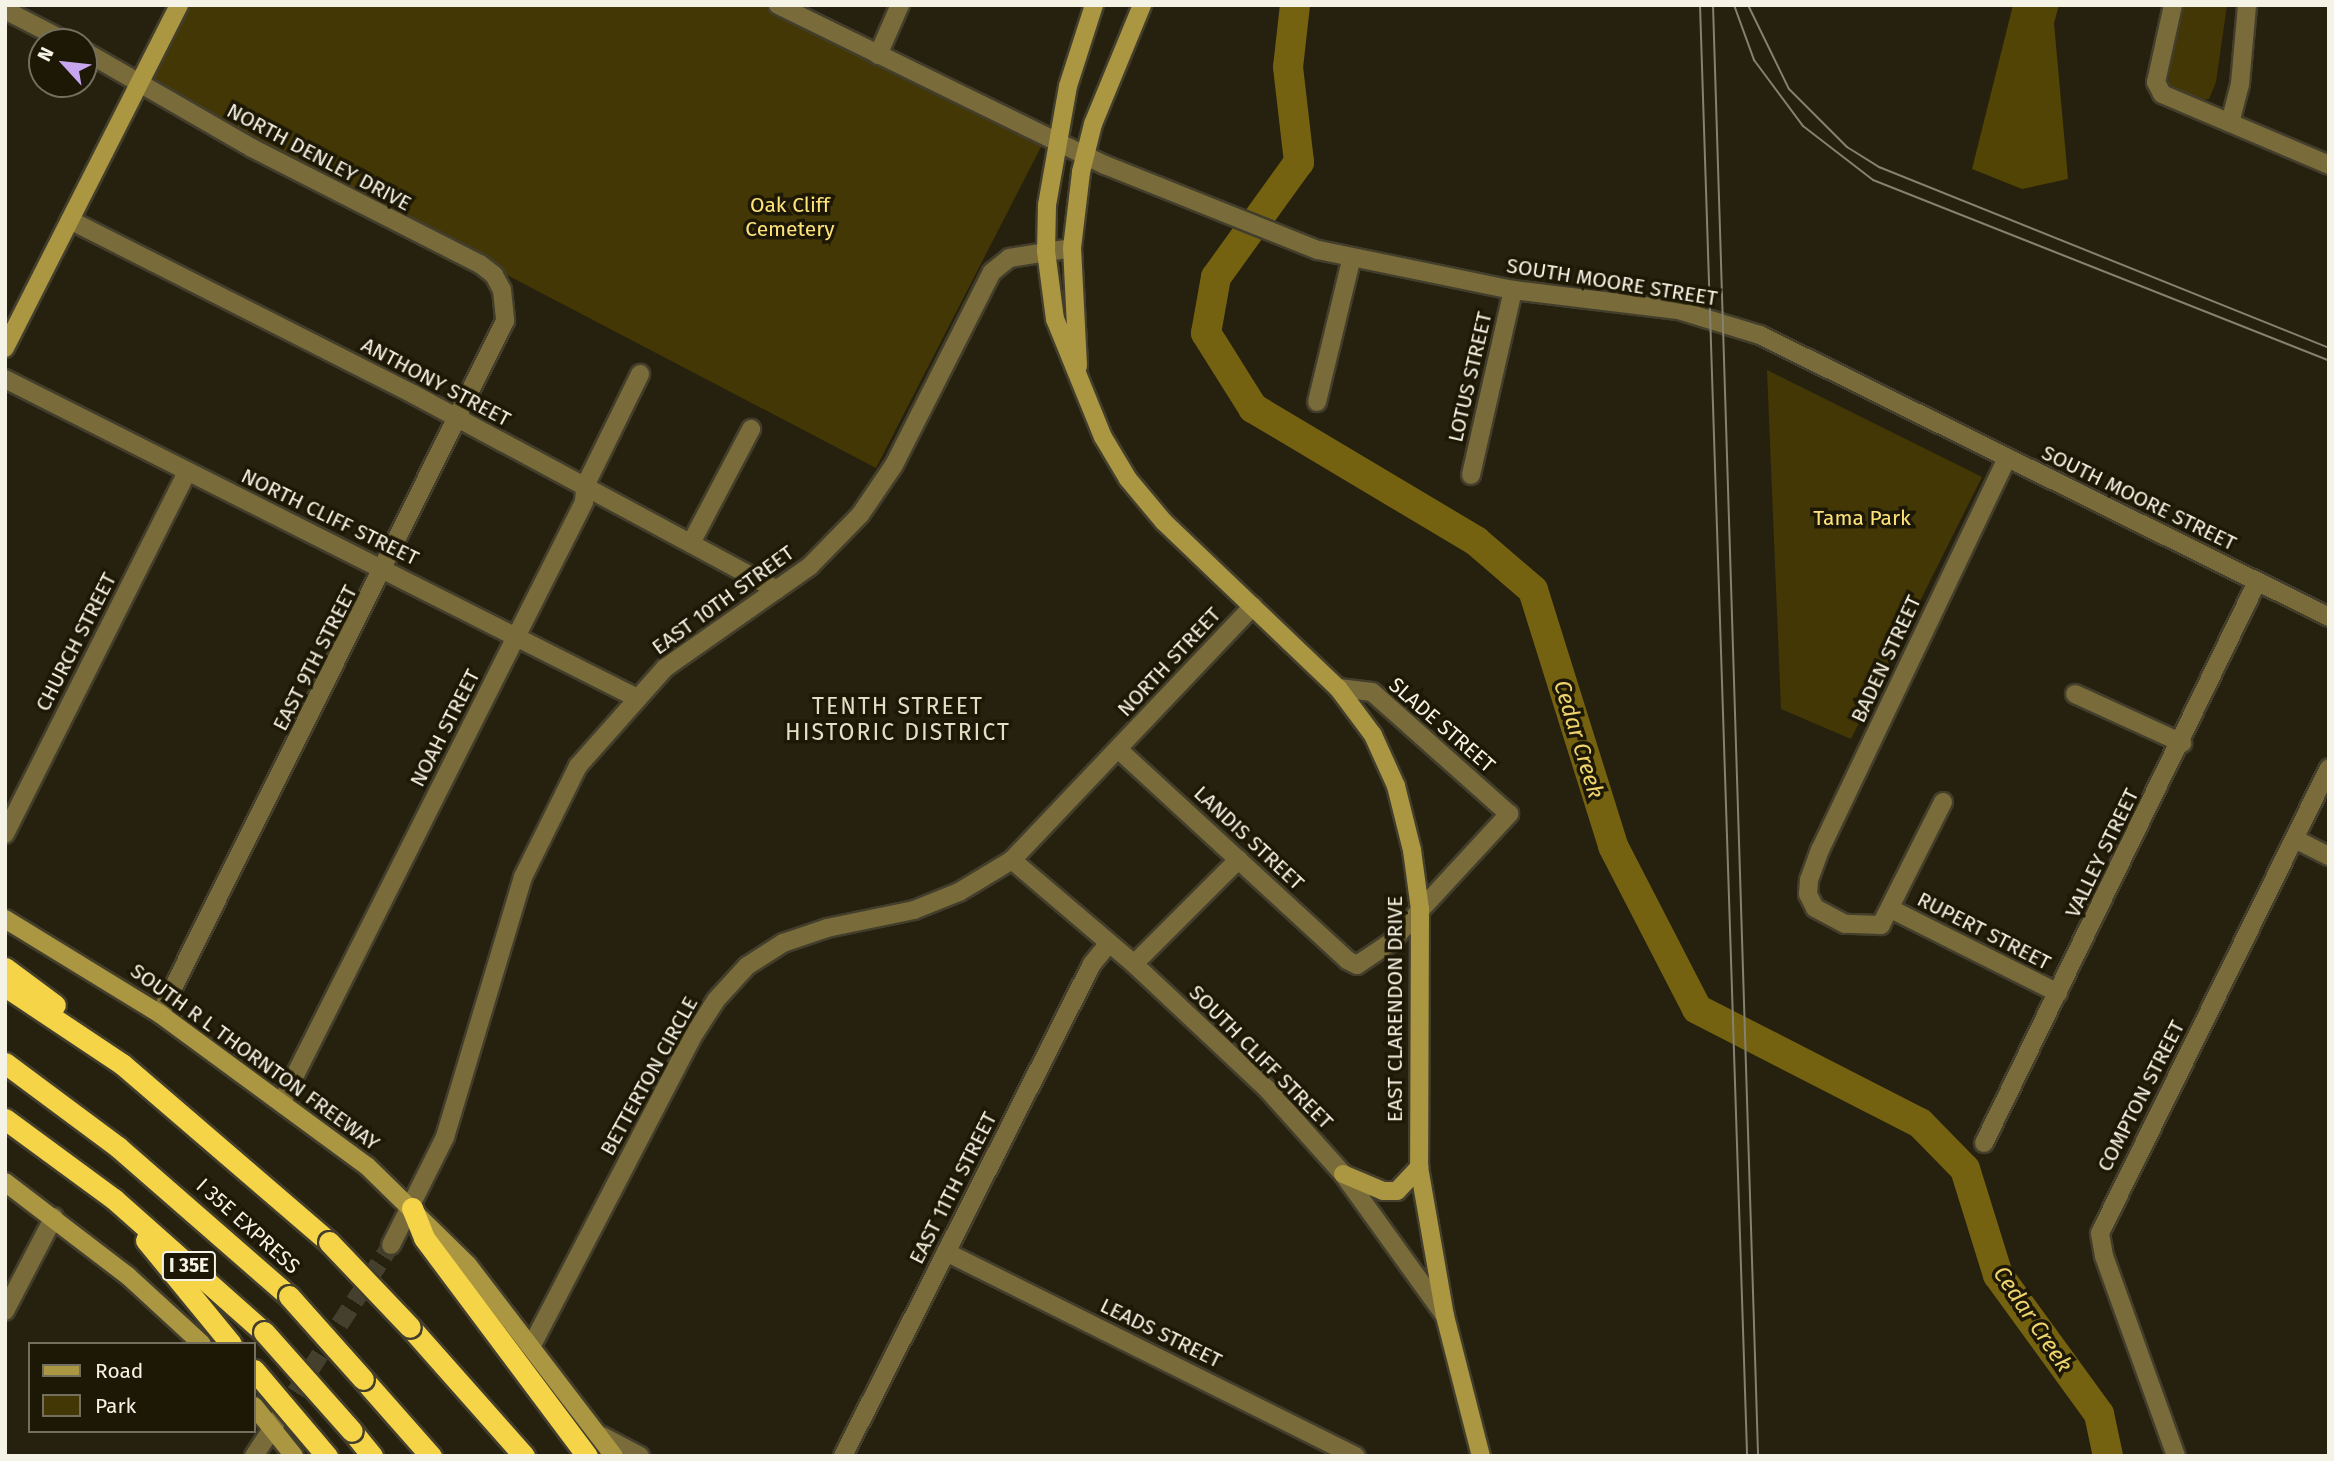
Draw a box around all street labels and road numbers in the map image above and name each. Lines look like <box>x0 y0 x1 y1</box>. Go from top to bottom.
street label: NORTH DENLEY DRIVE <box>223 98 415 216</box>
street label: SOUTH MOORE STREET <box>1505 253 1719 311</box>
street label: LOTUS STREET <box>1443 309 1497 445</box>
street label: ANTHONY STREET <box>357 332 515 432</box>
street label: SOUTH MOORE STREET <box>2038 440 2240 556</box>
street label: NORTH CLIFF STREET <box>237 463 423 571</box>
street label: EAST 10TH STREET <box>647 540 799 660</box>
street label: CHURCH STREET <box>30 569 122 715</box>
street label: EAST 9TH STREET <box>267 581 363 735</box>
street label: BADEN STREET <box>1846 591 1926 727</box>
street label: NORTH STREET <box>1112 602 1226 722</box>
street label: NOAH STREET <box>405 665 485 791</box>
street label: SLADE STREET <box>1384 672 1500 778</box>
street label: LANDIS STREET <box>1189 781 1309 895</box>
street label: VALLEY STREET <box>2060 784 2144 922</box>
street label: RUPERT STREET <box>1913 887 2055 975</box>
street label: EAST CLARENDON DRIVE <box>1382 896 1408 1122</box>
street label: SOUTH R L THORNTON FREEWAY <box>126 958 384 1156</box>
street label: SOUTH CLIFF STREET <box>1184 980 1338 1134</box>
street label: BETTERTON CIRCLE <box>595 992 703 1160</box>
street label: COMPTON STREET <box>2092 1016 2190 1176</box>
street label: EAST 11TH STREET <box>904 1108 1002 1268</box>
street label: I 35E EXPRESS <box>191 1173 305 1279</box>
road number: I 35E <box>161 1250 217 1282</box>
street label: LEADS STREET <box>1096 1293 1226 1373</box>

